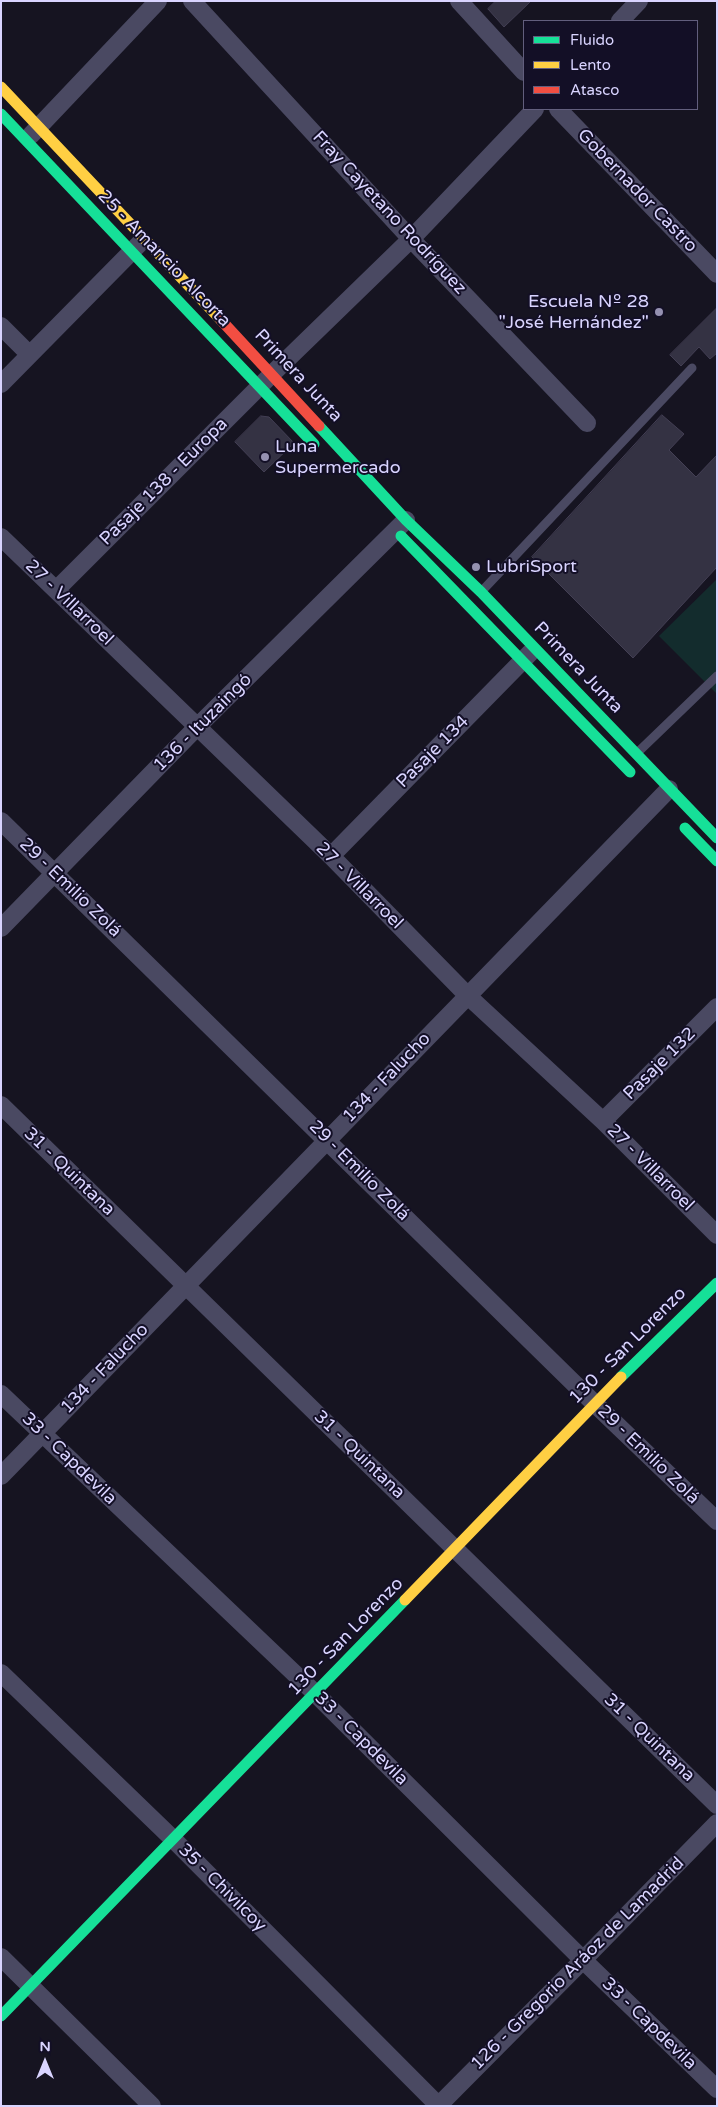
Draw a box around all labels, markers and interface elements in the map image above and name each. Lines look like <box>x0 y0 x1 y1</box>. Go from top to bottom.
legend <box>523 20 698 110</box>
text: Fluido <box>570 31 614 49</box>
text: Lento <box>570 56 611 74</box>
text: Atasco <box>570 81 619 99</box>
street label: Gobernador Castro <box>572 125 702 257</box>
street label: Fray Cayetano Rodríguez <box>308 127 470 299</box>
street label: 25 - Amancio Alcorta <box>93 186 235 332</box>
place label: Escuela Nº 28 "José Hernández" <box>498 291 649 334</box>
marker: Escuela Nº 28 "José Hernández" <box>653 306 665 318</box>
street label: Primera Junta <box>250 325 346 427</box>
street label: Pasaje 138 - Europa <box>96 414 232 550</box>
place label: Luna Supermercado <box>275 436 401 478</box>
marker: Luna Supermercado <box>259 451 271 463</box>
street label: 27 - Villarroel <box>20 556 118 650</box>
place label: LubriSport <box>486 556 577 578</box>
marker: LubriSport <box>470 561 482 573</box>
street label: Primera Junta <box>529 618 627 718</box>
street label: 136 - Ituzaingó <box>149 669 257 777</box>
street label: Pasaje 134 <box>392 711 474 793</box>
street label: 29 - Emilio Zolá <box>15 834 125 942</box>
street label: 27 - Villarroel <box>311 838 407 934</box>
street label: Pasaje 132 <box>619 1023 701 1105</box>
street label: 134 - Falucho <box>339 1028 435 1128</box>
street label: 29 - Emilio Zolá <box>304 1116 414 1226</box>
street label: 27 - Villarroel <box>602 1120 698 1216</box>
street label: 31 - Quintana <box>19 1123 119 1221</box>
street label: 130 - San Lorenzo <box>565 1283 691 1409</box>
street label: 134 - Falucho <box>57 1319 153 1419</box>
street label: 29 - Emilio Zolá <box>593 1401 703 1509</box>
street label: 31 - Quintana <box>309 1406 409 1504</box>
street label: 33 - Capdevila <box>17 1408 121 1510</box>
street label: 130 - San Lorenzo <box>284 1573 408 1701</box>
street label: 33 - Capdevila <box>310 1688 412 1790</box>
street label: 31 - Quintana <box>599 1689 699 1787</box>
street label: 35 - Chivilcoy <box>173 1839 271 1937</box>
street label: 126 - Gregorio Aráoz de Lamadrid <box>467 1853 689 2075</box>
street label: 33 - Capdevila <box>597 1973 701 2075</box>
north arrow <box>20 2037 70 2087</box>
text: N <box>39 2038 51 2055</box>

